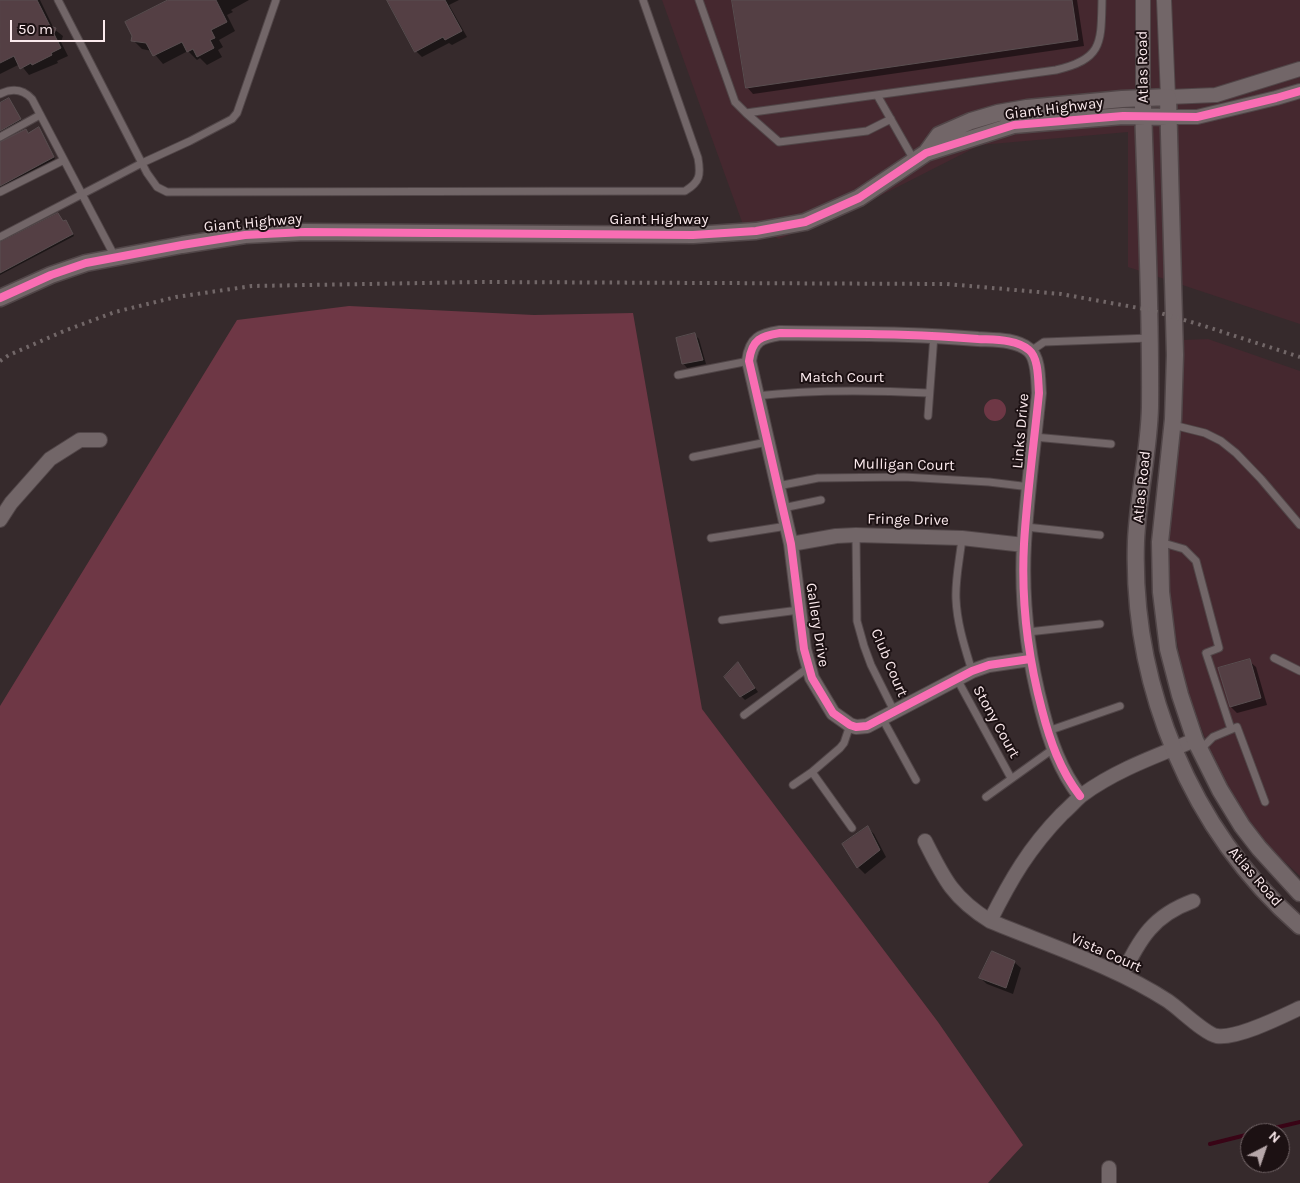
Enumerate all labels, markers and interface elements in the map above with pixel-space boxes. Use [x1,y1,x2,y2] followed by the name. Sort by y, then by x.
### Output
[12,10,108,42] scale bar
[18,20,53,38] text: 50 m
[1133,31,1153,103] street label: Atlas Road
[1004,94,1104,124] street label: Giant Highway
[203,210,303,236] street label: Giant Highway
[610,211,708,229] street label: Giant Highway
[800,369,884,387] street label: Match Court
[1009,393,1033,469] street label: Links Drive
[1129,450,1155,524] street label: Atlas Road
[853,455,955,475] street label: Mulligan Court
[867,510,949,530] street label: Fringe Drive
[801,582,833,668] street label: Gallery Drive
[867,626,911,700] street label: Club Court
[969,683,1023,761] street label: Stony Court
[1224,844,1286,910] street label: Atlas Road
[1068,929,1144,977] street label: Vista Court
[1240,1123,1290,1173] north arrow
[1265,1127,1284,1147] text: N

